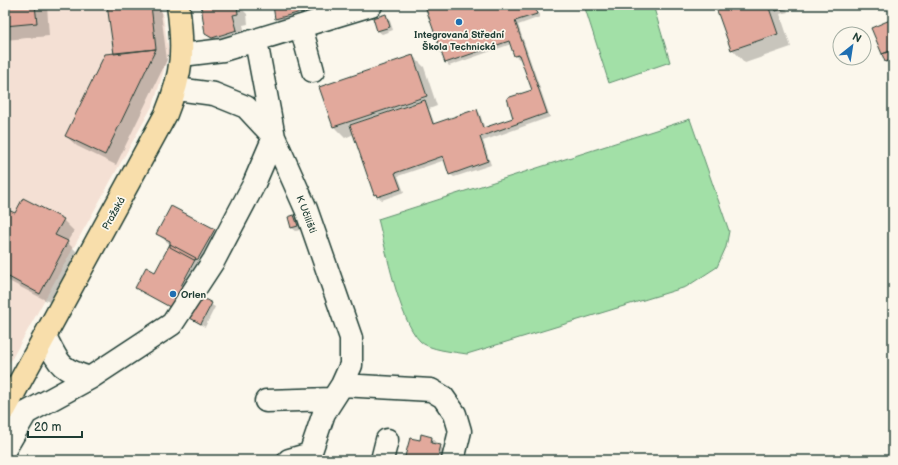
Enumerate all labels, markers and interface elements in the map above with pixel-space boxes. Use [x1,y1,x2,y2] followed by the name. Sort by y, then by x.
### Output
[454,17,464,27] marker: Integrovaná Střední Škola Technická
[832,26,872,66] north arrow
[414,29,505,53] place label: Integrovaná Střední Škola Technická
[850,30,864,45] text: N
[293,194,319,235] street label: K Učilišti
[100,195,128,232] street label: Pražská
[168,289,178,299] marker: Orlen
[181,289,207,301] place label: Orlen
[28,413,82,439] scale bar
[34,420,61,435] text: 20 m

